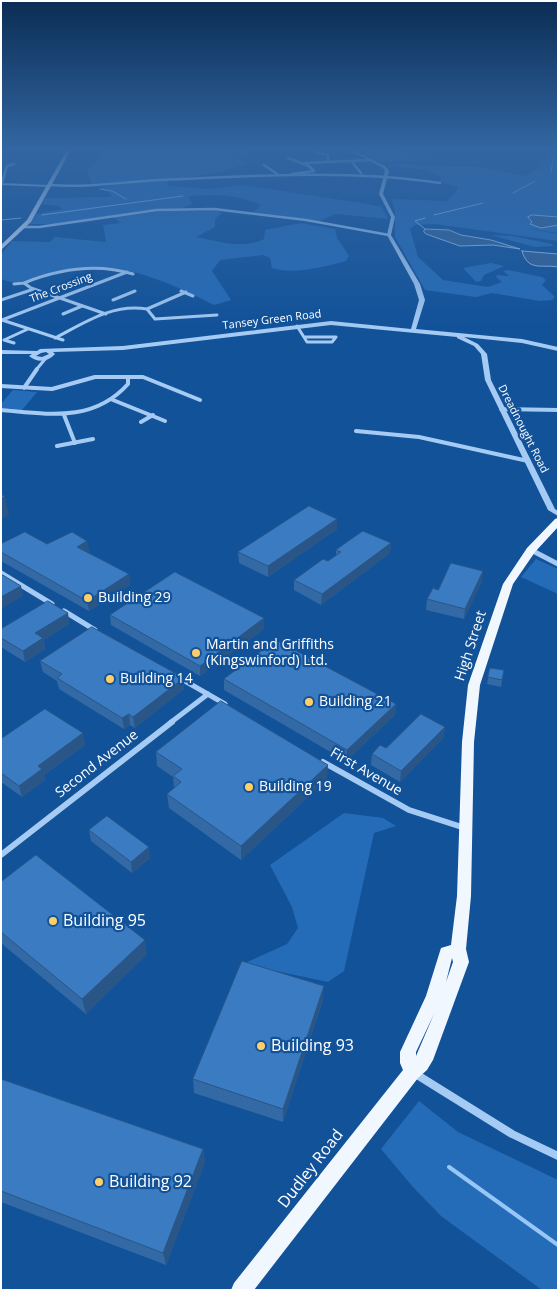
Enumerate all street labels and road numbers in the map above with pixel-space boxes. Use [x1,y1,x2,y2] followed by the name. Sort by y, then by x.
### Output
[28,270,94,306] street label: The Crossing
[222,307,322,333] street label: Tansey Green Road
[495,383,551,475] street label: Dreadnought Road
[452,609,490,683] street label: High Street
[52,727,142,801] street label: Second Avenue
[327,745,405,799] street label: First Avenue
[274,1126,348,1212] street label: Dudley Road

